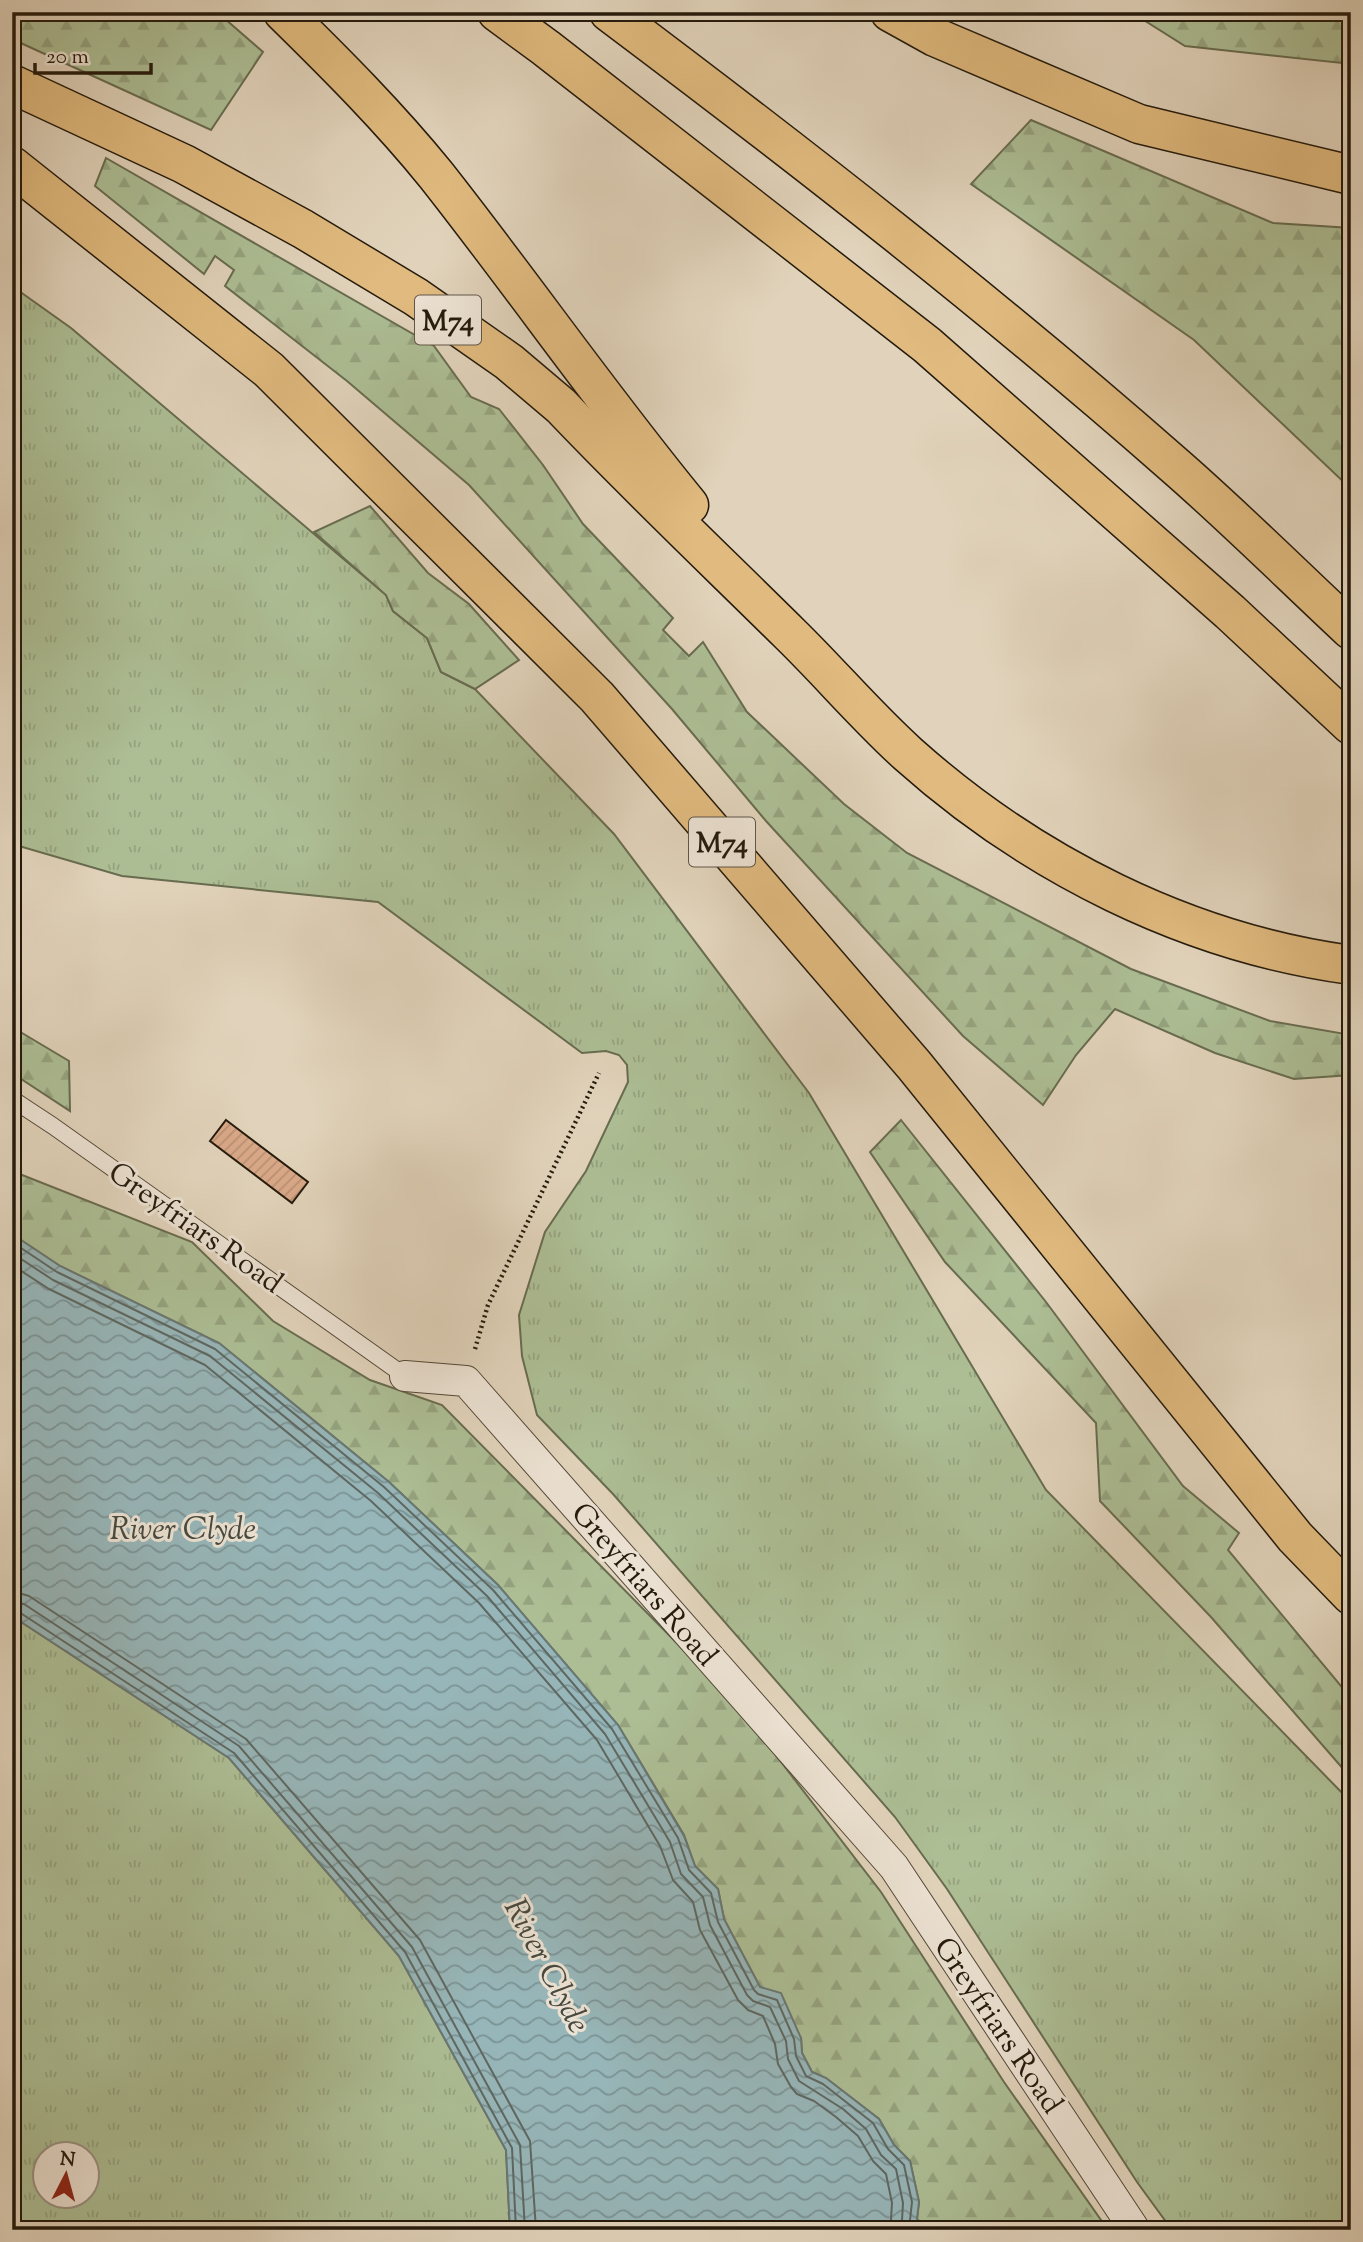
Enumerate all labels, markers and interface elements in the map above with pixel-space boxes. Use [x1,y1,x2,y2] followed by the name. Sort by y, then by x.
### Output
[35,32,150,76] scale bar
[46,43,89,73] text: 20 m
[415,296,481,344] road number: M74
[689,818,755,866] road number: M74
[98,1153,291,1305] street label: Greyfriars Road
[560,1494,727,1677] street label: Greyfriars Road
[110,1508,256,1554] water label: River Clyde
[491,1891,600,2042] water label: River Clyde
[922,1930,1072,2123] street label: Greyfriars Road
[32,2140,102,2210] north arrow
[59,2146,76,2175] text: N

